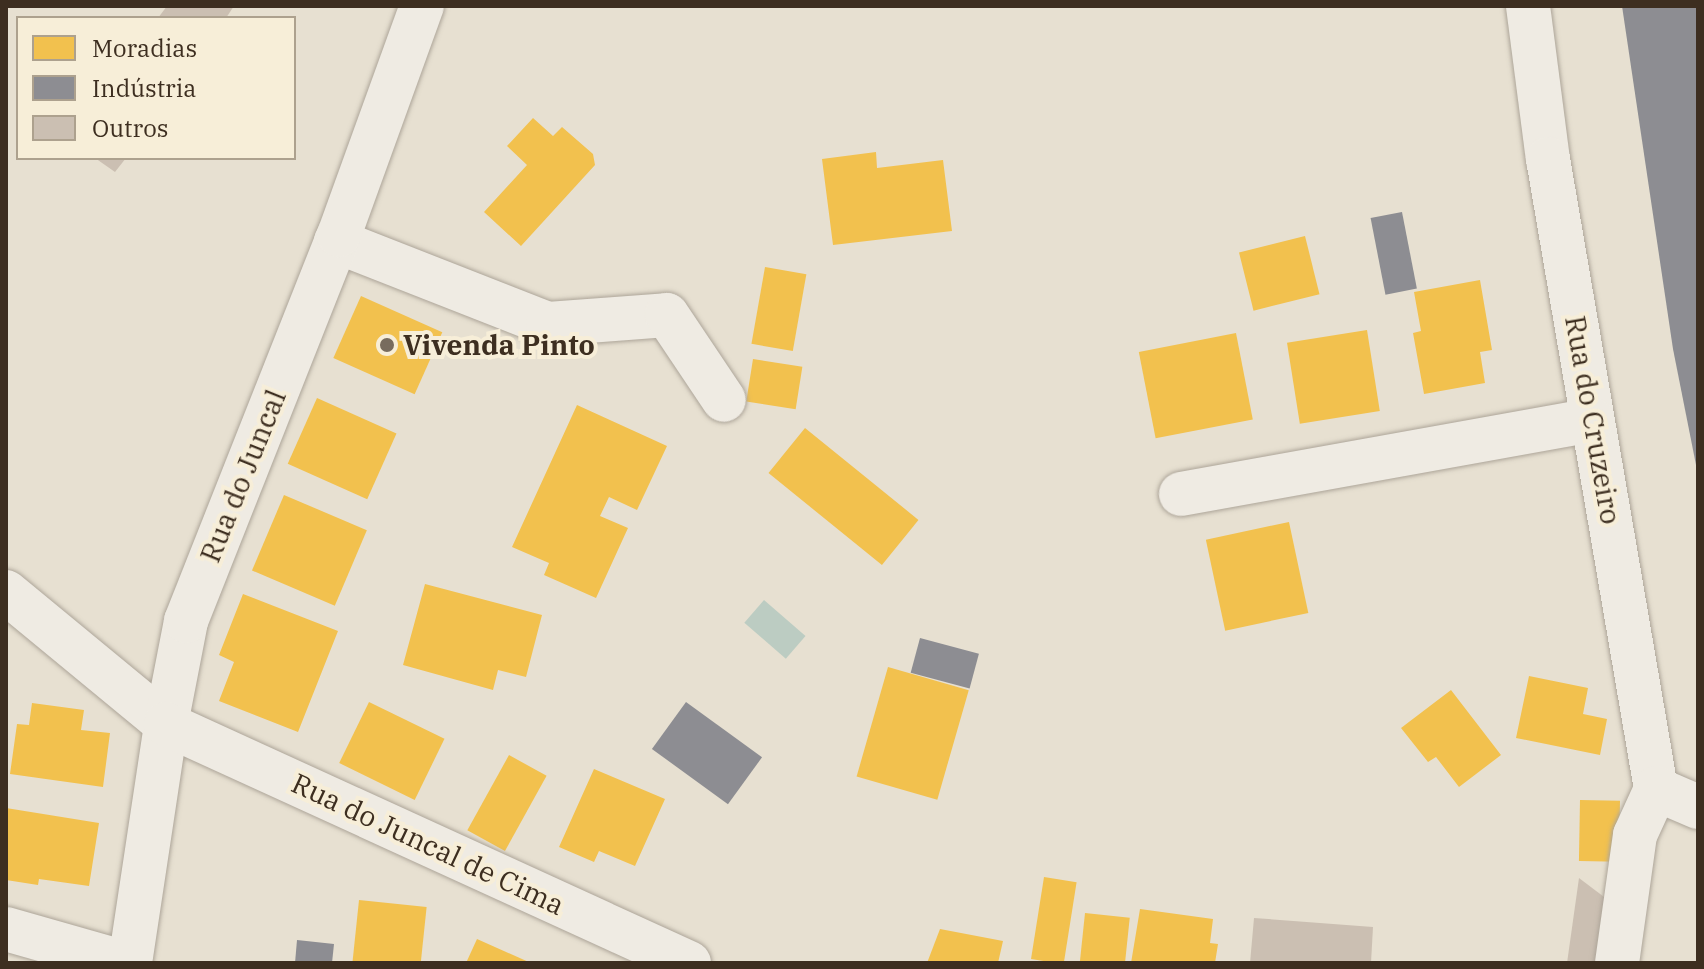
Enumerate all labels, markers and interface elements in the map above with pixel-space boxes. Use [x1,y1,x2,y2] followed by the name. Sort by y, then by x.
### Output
[16,16,296,160] legend
[92,32,197,64] text: Moradias
[92,72,196,104] text: Indústria
[92,112,168,144] text: Outros
[1558,313,1628,527] street label: Rua do Cruzeiro
[403,328,595,362] place label: Vivenda Pinto
[378,336,396,354] marker: Vivenda Pinto
[193,385,293,567] street label: Rua do Juncal
[286,766,570,922] street label: Rua do Juncal de Cima

